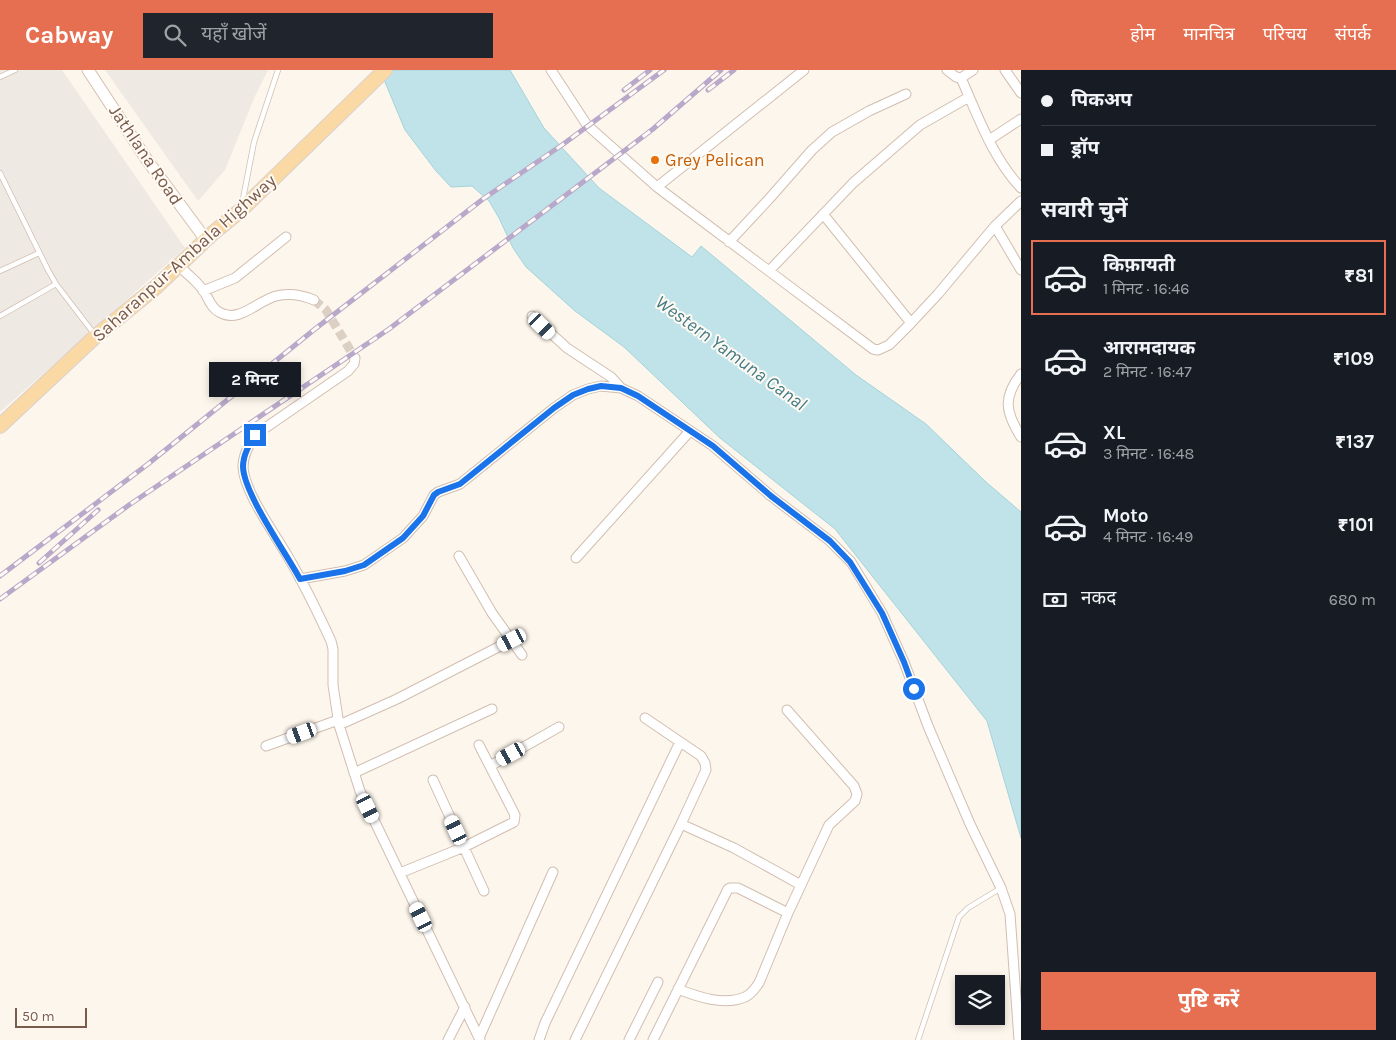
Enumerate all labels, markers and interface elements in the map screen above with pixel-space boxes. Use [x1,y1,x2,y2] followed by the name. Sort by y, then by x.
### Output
[143,13,493,58] search box
[25,21,113,49] text: Cabway
[161,21,189,49] icon: search
[201,23,266,45] text: यहाँ खोजें
[1130,23,1155,45] text: होम
[1183,23,1235,45] text: मानचित्र
[1263,23,1307,45] text: परिचय
[1335,23,1371,45] text: संपर्क
[1071,89,1132,111] text: पिकअप
[104,101,188,209] street label: Jathlana Road
[1071,137,1099,159] text: ड्रॉप
[665,149,765,171] place label: Grey Pelican
[649,154,661,166] marker: Grey Pelican
[88,169,281,346] street label: Saharanpur-Ambala Highway
[1041,197,1128,223] text: सवारी चुनें
[1103,254,1175,276] text: किफ़ायती
[1043,255,1088,300] icon: car
[1344,265,1374,287] text: ₹81
[1103,279,1189,298] text: 1 मिनट · 16:46
[651,291,811,415] water label: Western Yamuna Canal
[526,310,557,342] car
[1103,337,1195,359] text: आरामदायक
[1043,338,1088,383] icon: car
[1333,348,1374,370] text: ₹109
[209,362,301,398] callout: 2 मिनट
[1103,362,1192,381] text: 2 मिनट · 16:47
[231,370,279,389] text: 2 मिनट
[1043,421,1088,466] icon: car
[1103,422,1125,444] text: XL
[244,424,266,446] route end
[1335,431,1374,453] text: ₹137
[1103,444,1194,463] text: 3 मिनट · 16:48
[1043,504,1088,549] icon: car
[1103,505,1149,527] text: Moto
[1338,514,1374,536] text: ₹101
[1103,527,1193,546] text: 4 मिनट · 16:49
[1041,586,1069,614] icon: cash
[1081,587,1116,609] text: नकद
[1329,590,1376,609] text: 680 m
[495,627,528,653] car
[903,678,925,700] route start
[285,721,318,745] car
[494,740,527,768] car
[354,791,381,825] car
[442,813,469,847] car
[407,900,434,934] car
[1041,972,1376,1030] button: पुष्टि करें
[955,975,1005,1025] map controls
[955,975,1005,1025] button: layers
[15,1005,88,1028] scale bar
[22,1008,55,1025] text: 50 m

